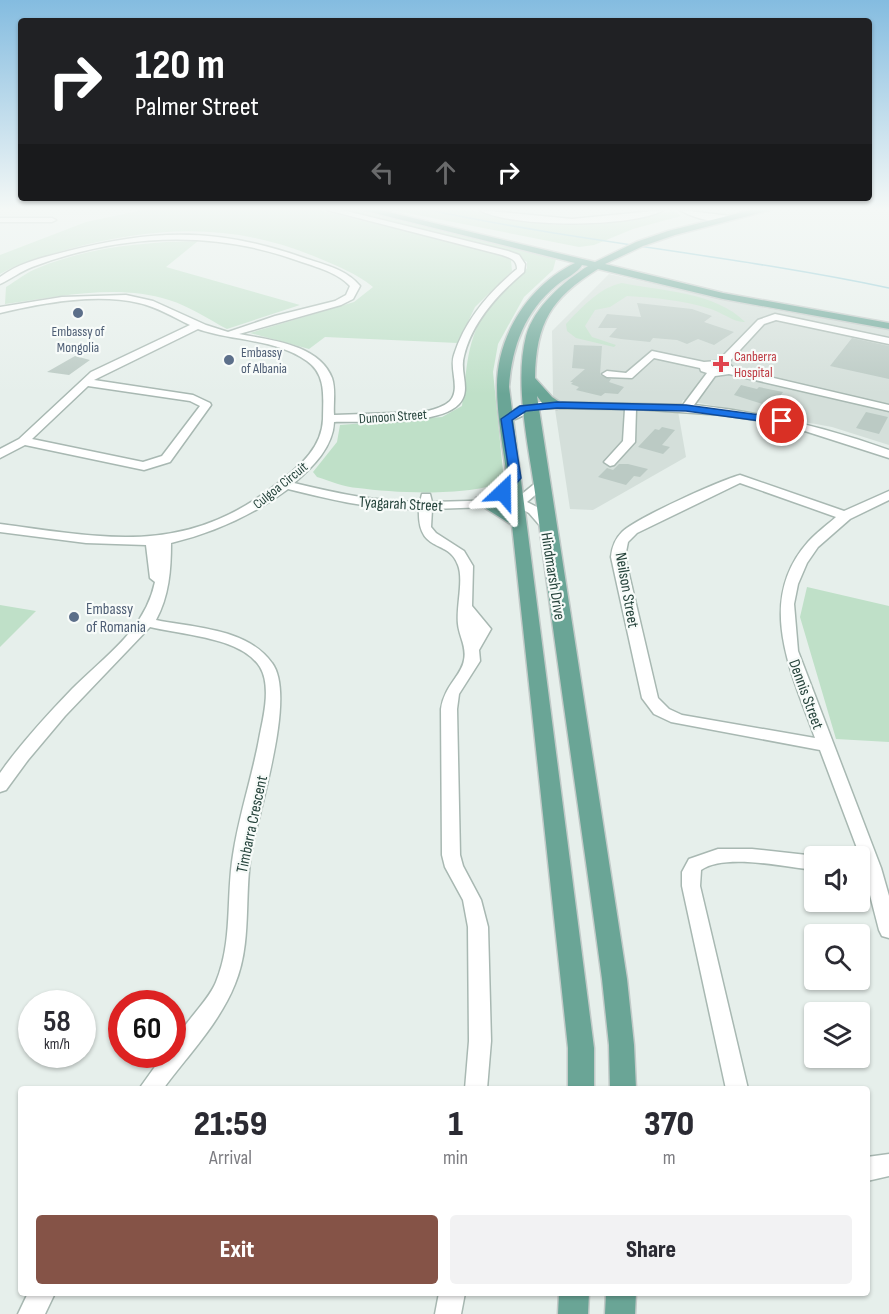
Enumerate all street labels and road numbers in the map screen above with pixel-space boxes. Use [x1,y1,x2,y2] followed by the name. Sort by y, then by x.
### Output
[358,406,428,427] street label: Dunoon Street
[249,458,311,513] street label: Culgoa Circuit
[359,493,443,516] street label: Tyagarah Street
[536,531,569,621] street label: Hindmarsh Drive
[611,551,643,629] street label: Neilson Street
[784,657,827,732] street label: Dennis Street
[233,774,272,875] street label: Timbarra Crescent

